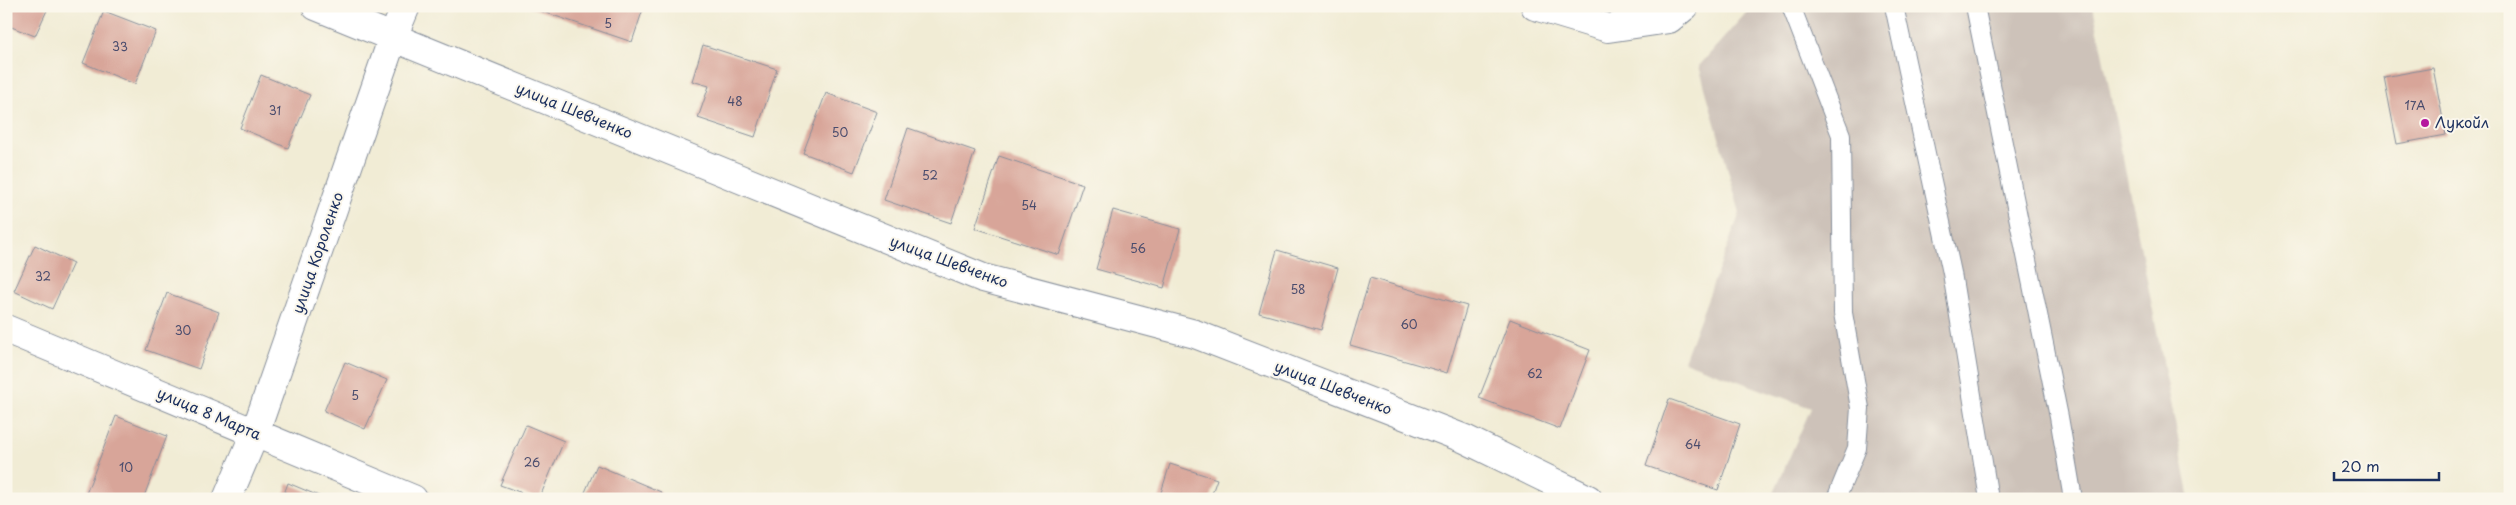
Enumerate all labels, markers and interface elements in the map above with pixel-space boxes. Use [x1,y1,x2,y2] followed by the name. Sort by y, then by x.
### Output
[604,14,612,32] house number: 5
[112,37,128,55] house number: 33
[513,76,637,144] street label: улица Шевченко
[727,92,743,110] house number: 48
[2405,96,2425,114] house number: 17А
[269,101,281,119] house number: 31
[2435,110,2489,133] place label: Лукойл
[2419,117,2431,129] marker: Лукойл
[832,123,848,141] house number: 50
[922,166,938,184] house number: 52
[285,189,348,316] street label: улица Короленко
[1021,196,1037,214] house number: 54
[887,229,1012,293] street label: улица Шевченко
[1130,239,1146,257] house number: 56
[35,267,51,285] house number: 32
[1290,280,1306,298] house number: 58
[1400,315,1418,333] house number: 60
[175,321,192,339] house number: 30
[1271,354,1396,420] street label: улица Шевченко
[1527,364,1543,382] house number: 62
[154,380,266,445] street label: улица 8 Марта
[351,386,359,404] house number: 5
[1685,435,1701,453] house number: 64
[2334,450,2438,482] scale bar
[524,453,540,471] house number: 26
[2341,454,2380,477] text: 20 m
[119,458,133,476] house number: 10

